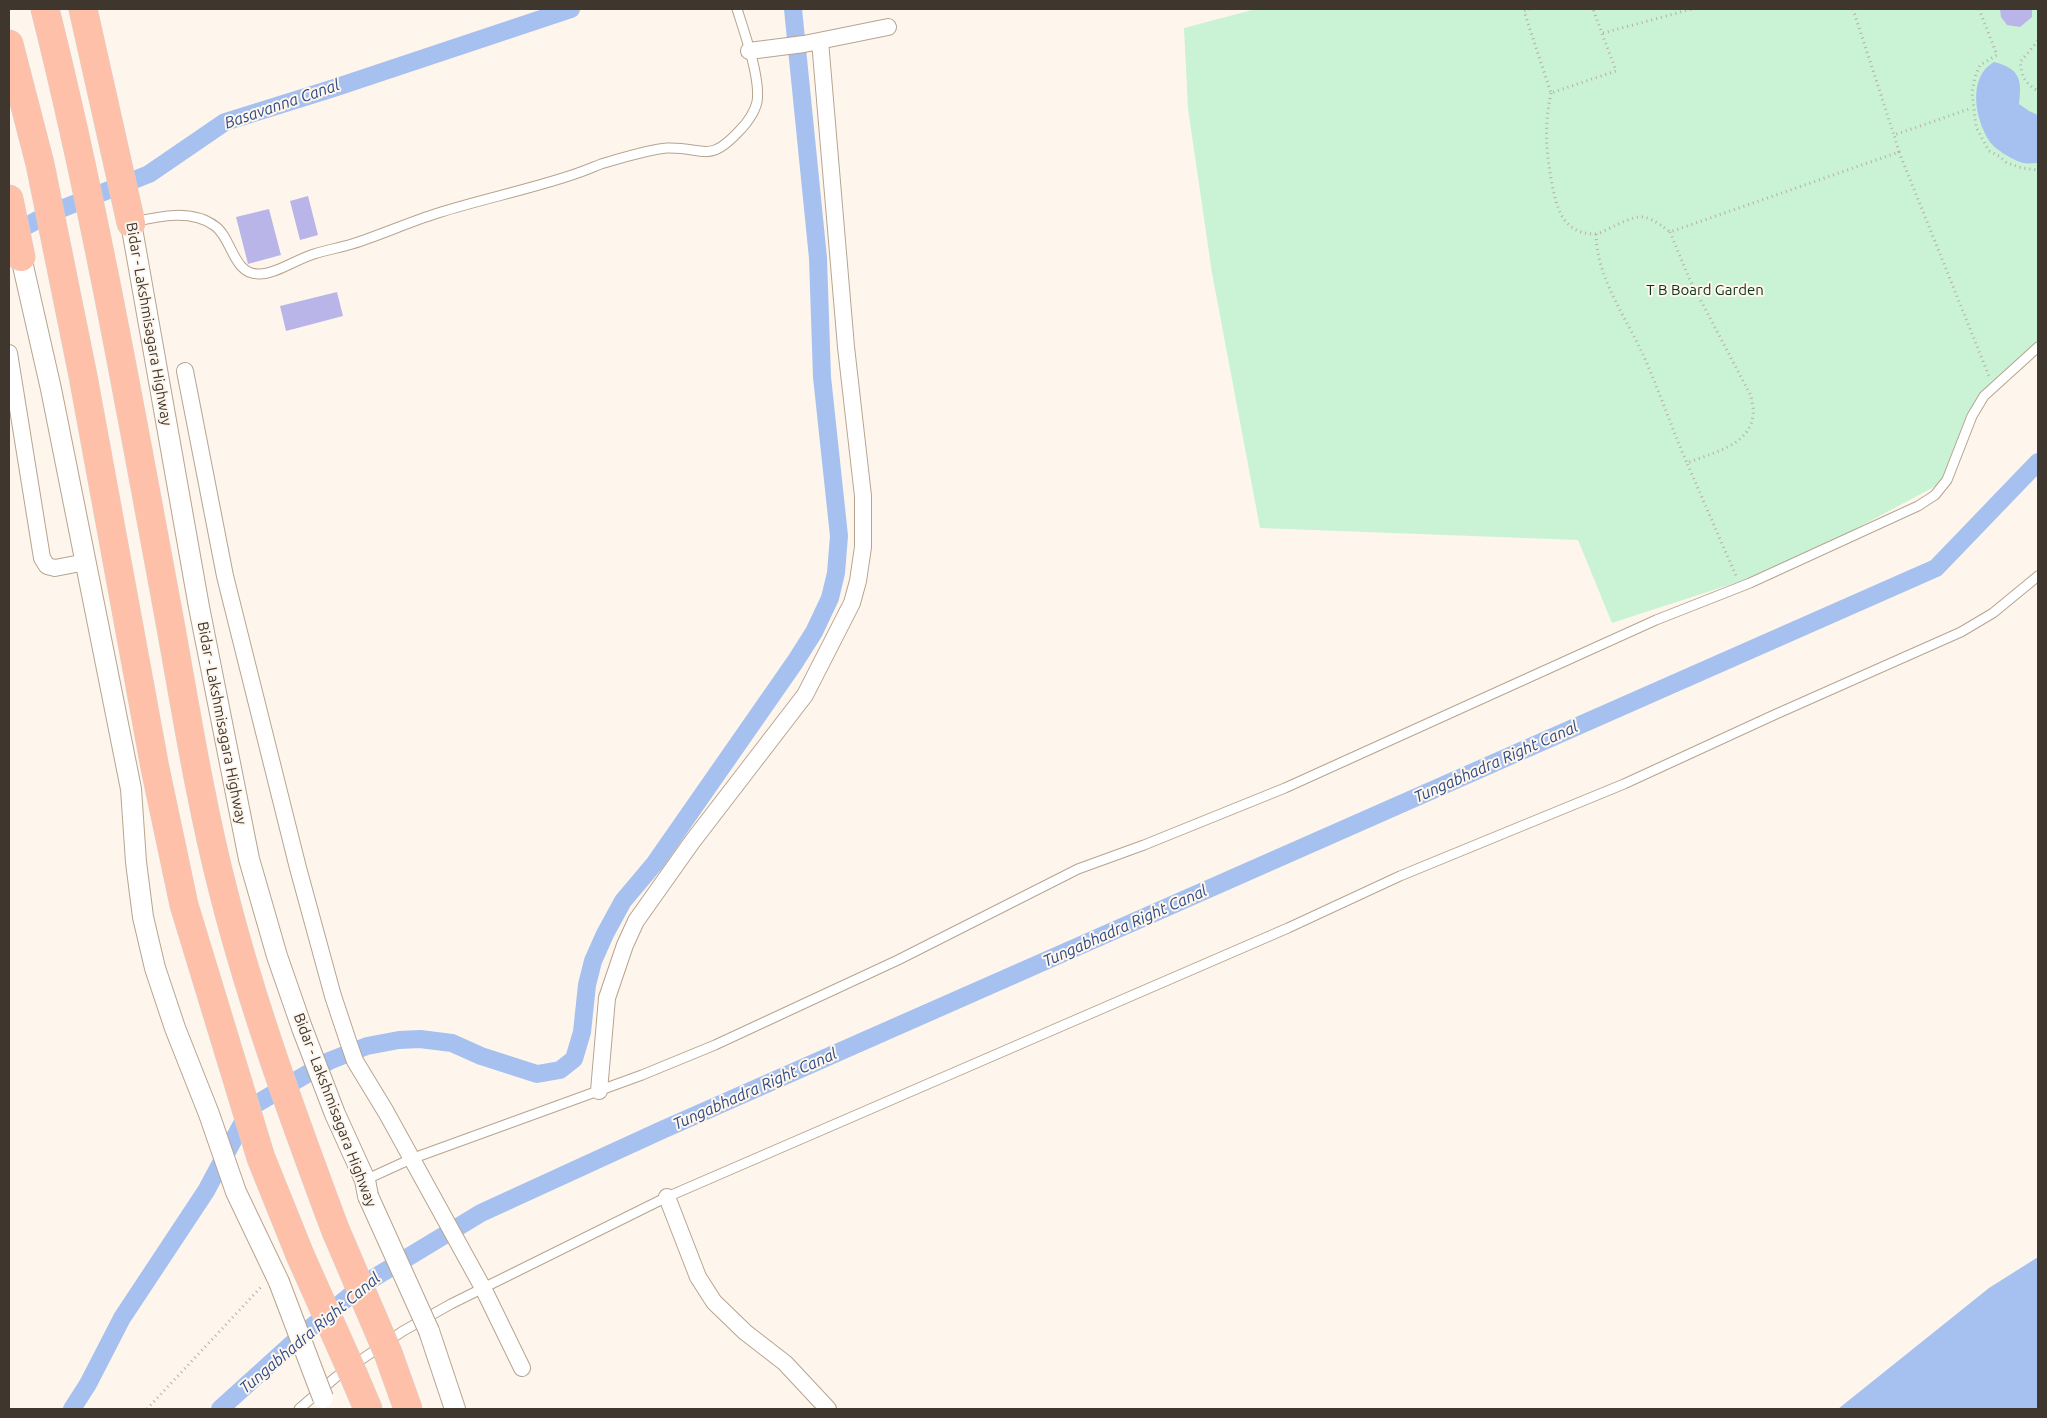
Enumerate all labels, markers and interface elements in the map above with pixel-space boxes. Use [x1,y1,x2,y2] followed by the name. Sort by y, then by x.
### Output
[222,75,342,133] water label: Basavanna Canal
[122,221,176,427] street label: Bidar - Lakshmisagara Highway
[1646,281,1764,299] park label: T B Board Garden
[193,620,251,826] street label: Bidar - Lakshmisagara Highway
[1411,717,1581,807] water label: Tungabhadra Right Canal
[1040,881,1210,971] water label: Tungabhadra Right Canal
[290,1010,380,1210] street label: Bidar - Lakshmisagara Highway
[670,1044,840,1134] water label: Tungabhadra Right Canal
[236,1268,384,1398] water label: Tungabhadra Right Canal

